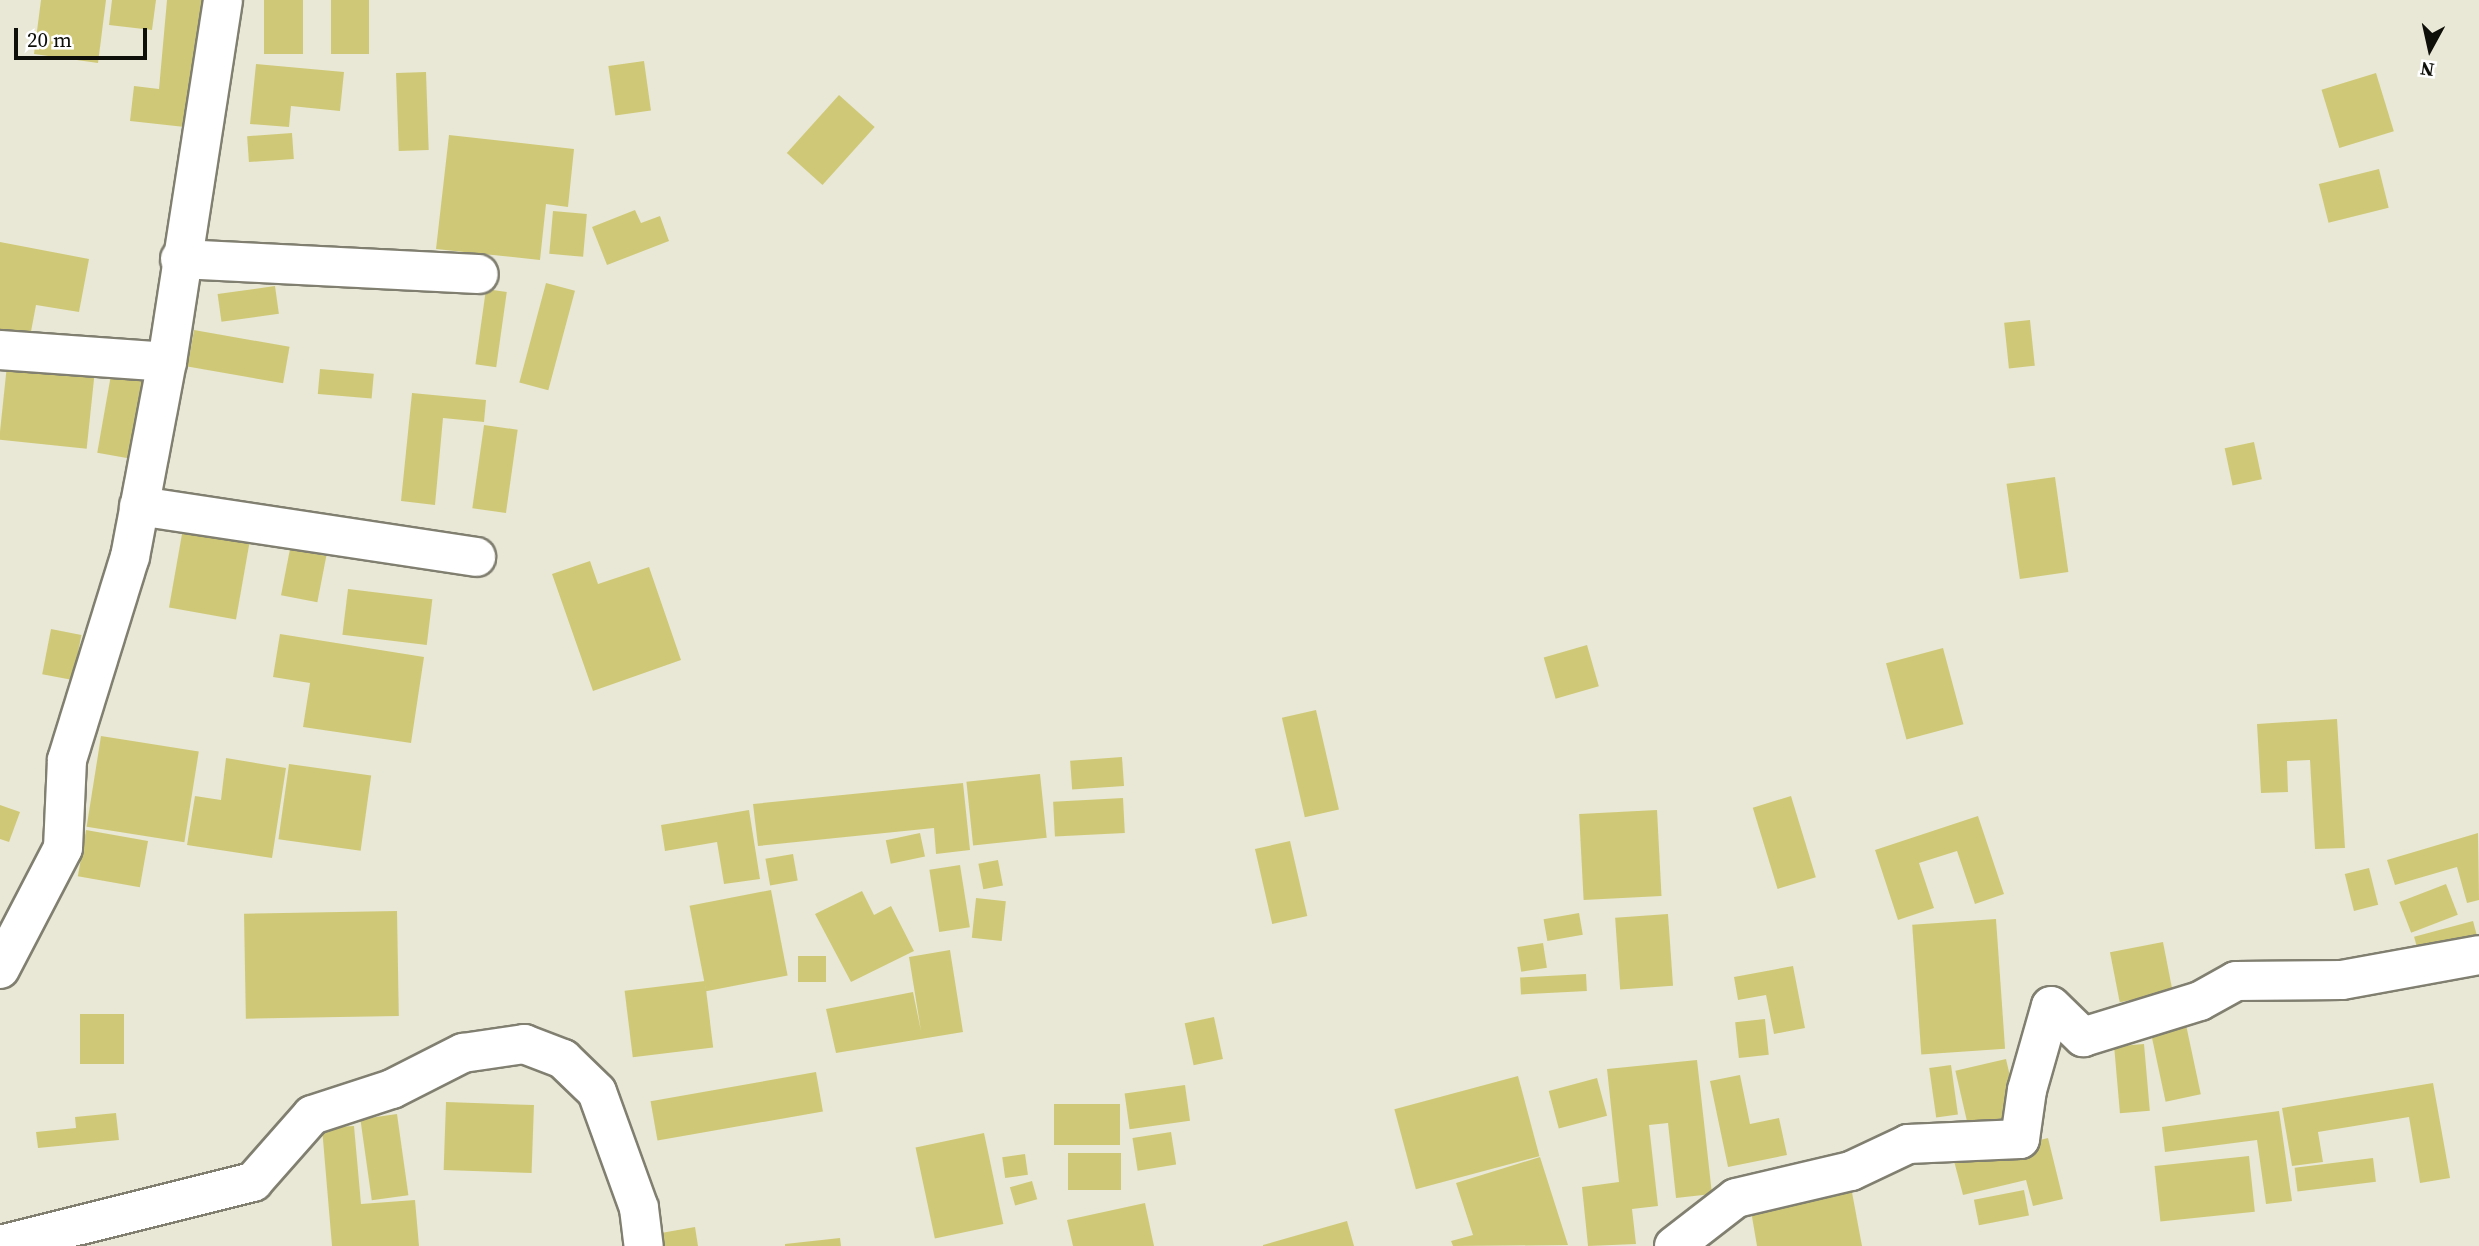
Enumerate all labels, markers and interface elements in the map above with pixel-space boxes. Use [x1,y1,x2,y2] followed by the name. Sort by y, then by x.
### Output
[18,14,150,58] scale bar
[2395,14,2465,84] north arrow
[27,25,72,54] text: 20 m
[2418,56,2436,84] text: N

